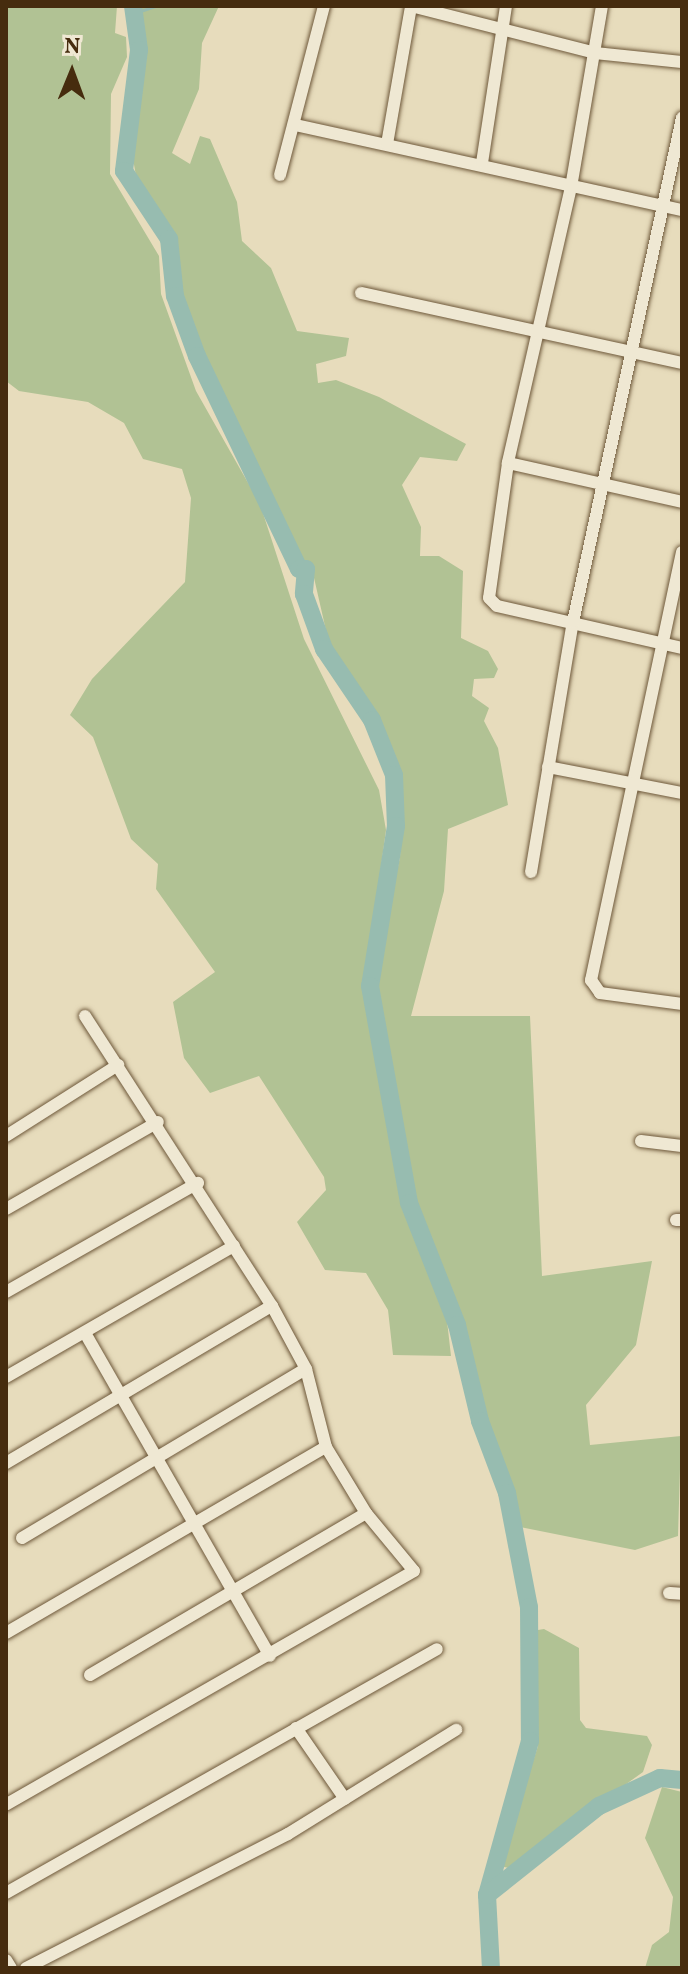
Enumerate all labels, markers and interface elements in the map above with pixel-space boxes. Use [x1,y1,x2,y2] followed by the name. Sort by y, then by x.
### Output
[32,32,112,112] north arrow
[64,32,81,63] text: N

